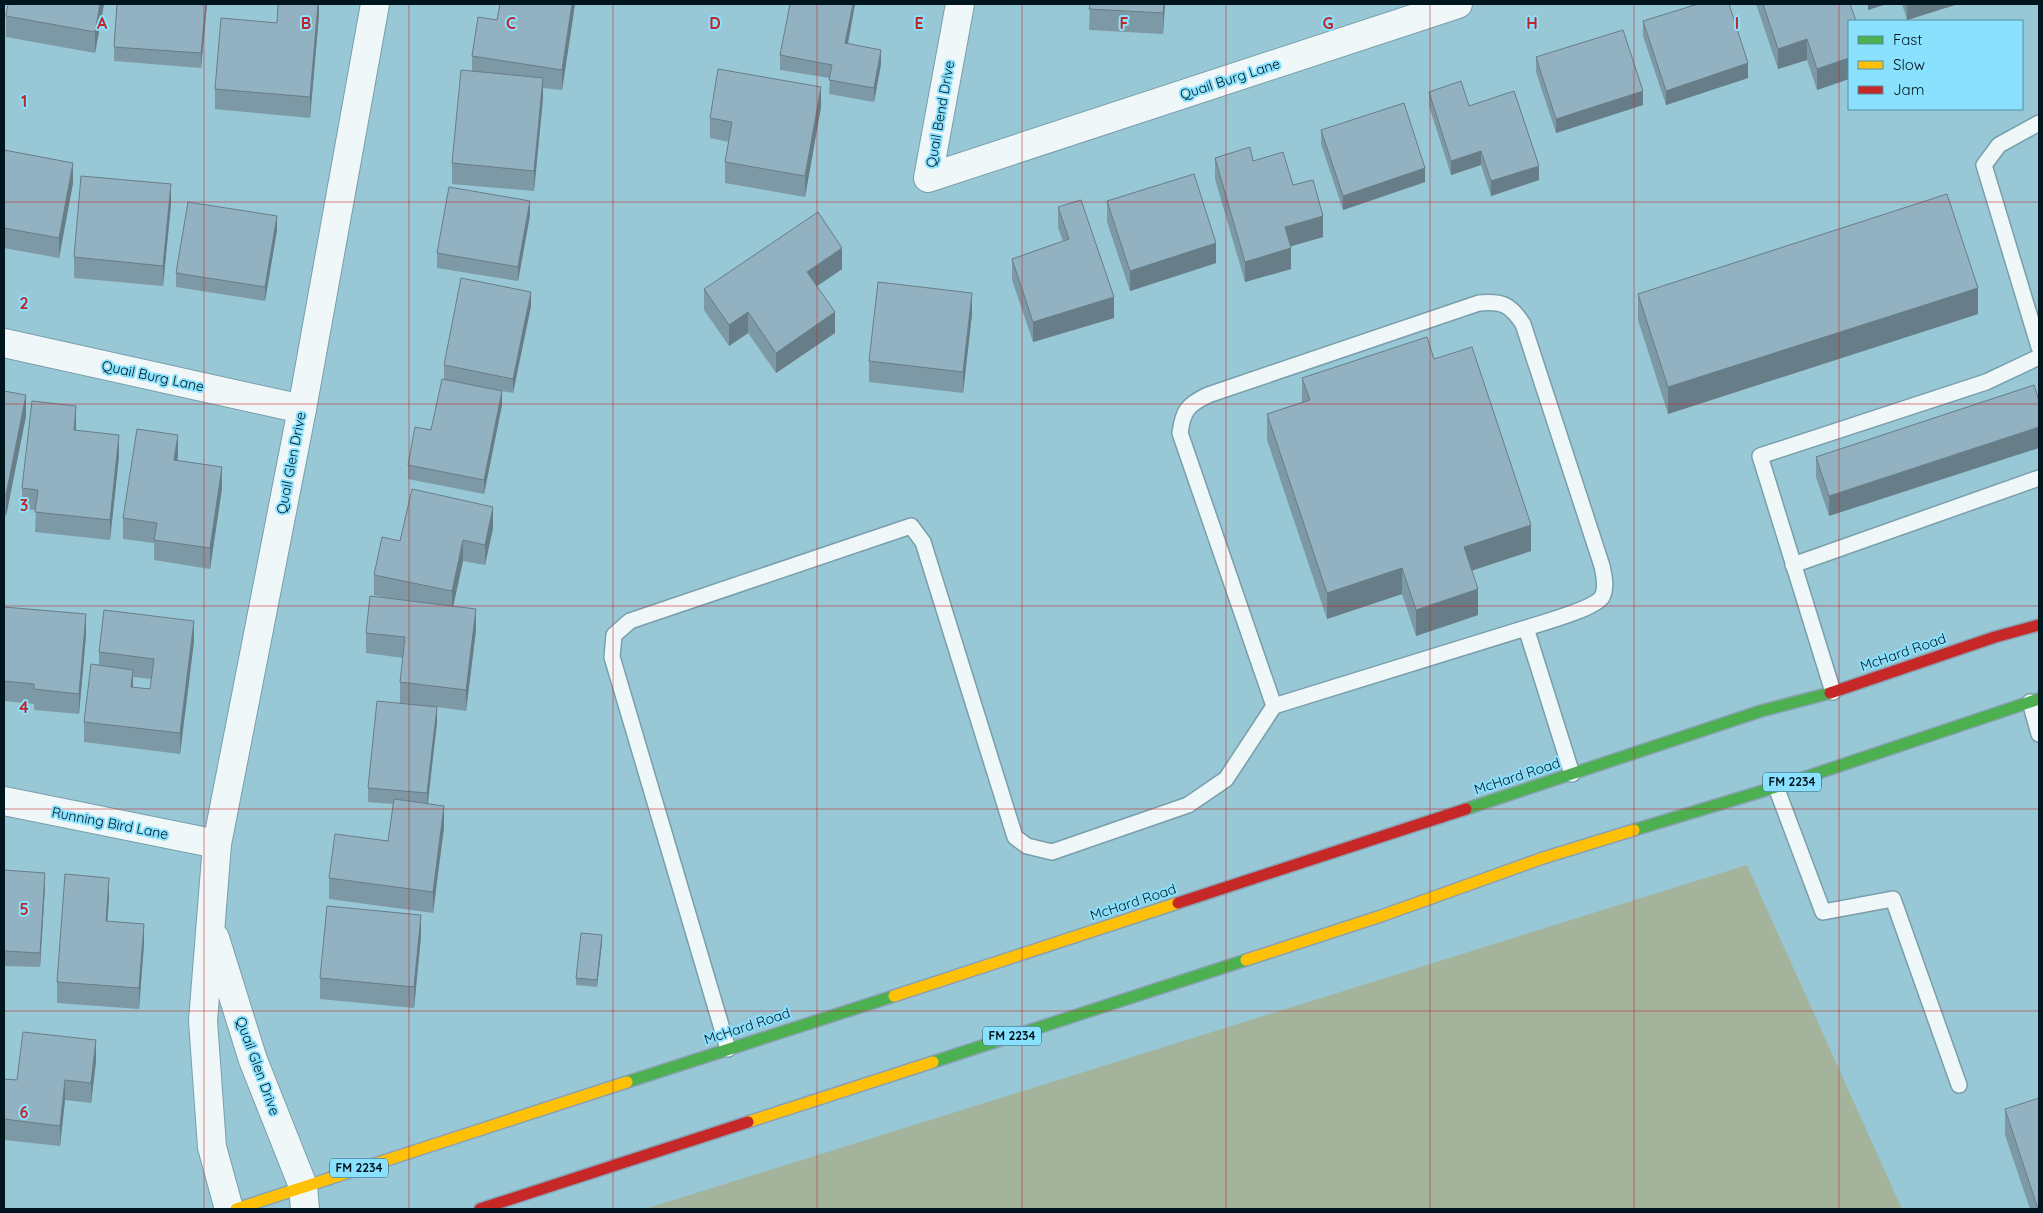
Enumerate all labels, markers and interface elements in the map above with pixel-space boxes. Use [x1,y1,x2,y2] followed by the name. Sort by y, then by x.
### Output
[97,13,108,33] text: A
[301,13,311,33] text: B
[506,13,516,33] text: C
[709,13,721,33] text: D
[914,13,924,33] text: E
[1120,13,1129,33] text: F
[1322,13,1334,33] text: G
[1526,13,1538,33] text: H
[1735,13,1739,33] text: I
[1848,20,2023,110] legend
[1893,30,1922,49] text: Fast
[1178,54,1282,104] street label: Quail Burg Lane
[1893,55,1925,74] text: Slow
[922,59,958,169] street label: Quail Bend Drive
[1893,80,1924,99] text: Jam
[21,91,27,111] text: 1
[19,293,29,313] text: 2
[100,356,206,396] street label: Quail Burg Lane
[272,410,310,516] street label: Quail Glen Drive
[20,495,28,515] text: 3
[1858,629,1948,675] street label: McHard Road
[19,697,29,717] text: 4
[1472,754,1562,798] street label: McHard Road
[1763,772,1821,792] road number: FM 2234
[50,803,170,843] street label: Running Bird Lane
[1088,880,1178,924] street label: McHard Road
[19,899,29,919] text: 5
[702,1004,792,1048] street label: McHard Road
[232,1014,284,1118] street label: Quail Glen Drive
[983,1026,1041,1046] road number: FM 2234
[20,1102,29,1122] text: 6
[330,1158,388,1178] road number: FM 2234

